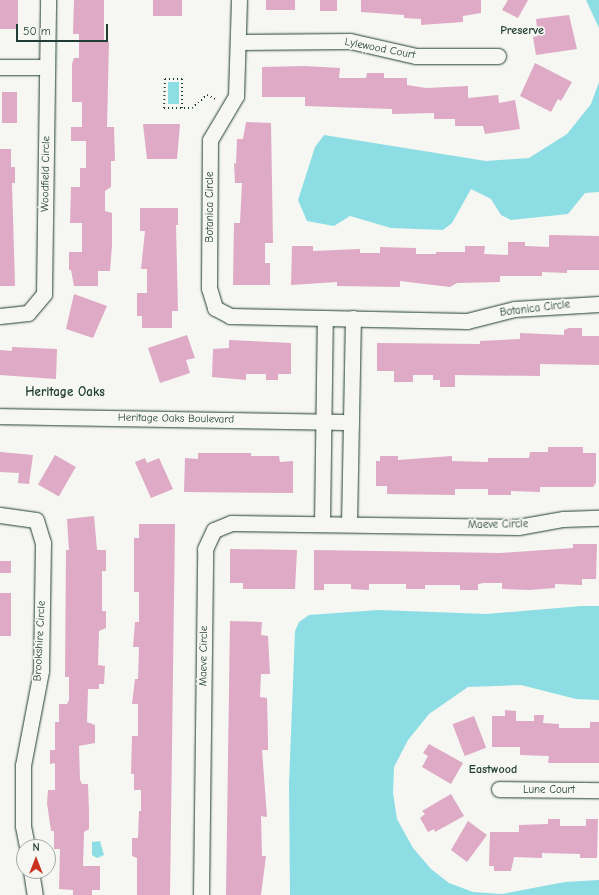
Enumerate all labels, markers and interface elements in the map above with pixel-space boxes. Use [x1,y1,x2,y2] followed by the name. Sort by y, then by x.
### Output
[18,16,110,42] scale bar
[23,24,51,38] text: 50 m
[500,24,544,38] district label: Preserve
[344,36,416,62] street label: Lylewood Court
[39,136,53,212] street label: Woodfield Circle
[203,172,217,242] street label: Botanica Circle
[499,298,571,320] street label: Botanica Circle
[25,384,105,400] district label: Heritage Oaks
[118,411,234,427] street label: Heritage Oaks Boulevard
[468,518,528,532] street label: Maeve Circle
[31,600,49,682] street label: Brookshire Circle
[197,626,211,686] street label: Maeve Circle
[469,763,517,777] district label: Eastwood
[523,783,575,797] street label: Lune Court
[16,839,56,879] north arrow
[32,841,40,854] text: N

